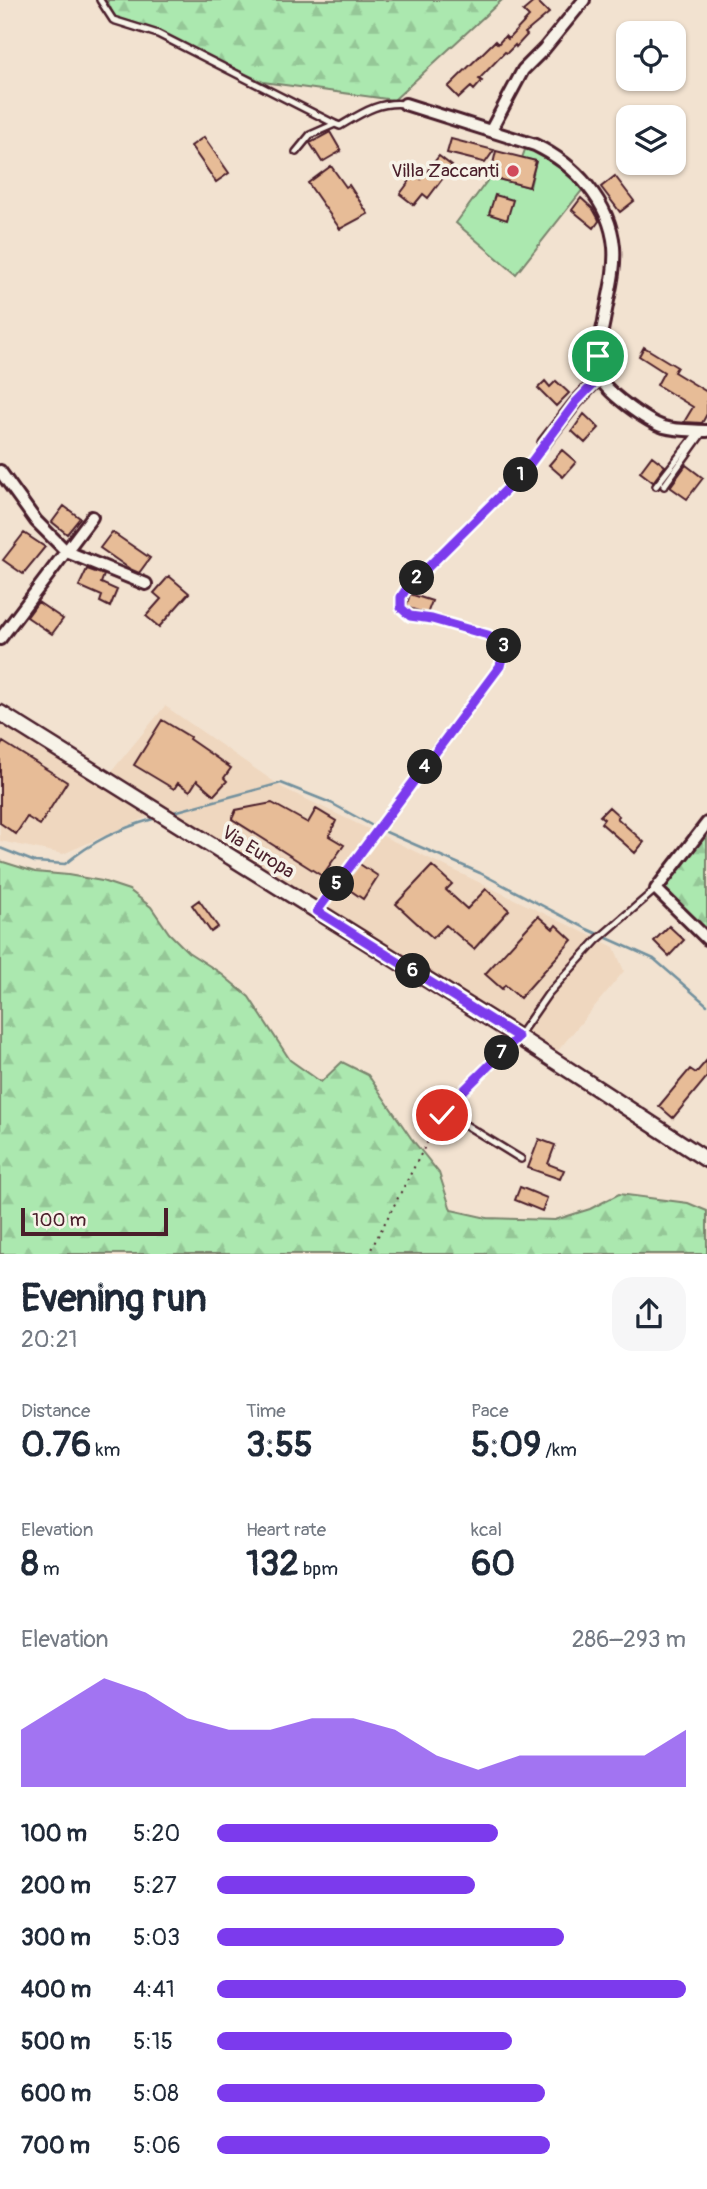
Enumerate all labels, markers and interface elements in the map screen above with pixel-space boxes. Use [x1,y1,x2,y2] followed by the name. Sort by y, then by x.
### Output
[616,21,686,175] map controls
[616,21,686,91] button: locate
[616,105,686,175] button: layers
[391,159,499,183] place label: Villa Zaccanti
[505,163,521,179] marker: Villa Zaccanti
[568,326,628,386] pin
[579,337,617,375] icon: arrive
[504,458,538,492] pin: 1
[517,462,524,486] text: 1
[400,560,434,596] pin: 2
[411,565,422,589] text: 2
[486,628,522,664] pin: 3
[498,633,509,657] text: 3
[408,750,442,784] pin: 4
[419,754,430,778] text: 4
[217,820,299,884] street label: Via Europa
[320,866,354,902] pin: 5
[331,871,342,895] text: 5
[396,954,430,988] pin: 6
[407,958,418,982] text: 6
[484,1036,520,1070] pin: 7
[496,1040,507,1064] text: 7
[412,1085,472,1145] pin
[423,1096,461,1134] icon: check
[21,1206,168,1237] scale bar
[32,1208,86,1232] text: 100 m
[21,1275,207,1323] text: Evening run
[612,1277,686,1351] button: share
[21,1325,78,1354] text: 20:21
[21,1399,90,1423] text: Distance
[246,1399,286,1423] text: Time
[471,1399,509,1423] text: Pace
[21,1423,91,1467] text: 0.76
[246,1423,313,1467] text: 3:55
[471,1423,541,1467] text: 5:09
[91,1438,120,1462] text: km
[541,1438,577,1462] text: /km
[21,1518,93,1542] text: Elevation
[246,1518,326,1542] text: Heart rate
[471,1518,502,1542] text: kcal
[21,1542,39,1586] text: 8
[246,1542,299,1586] text: 132
[471,1542,515,1586] text: 60
[39,1557,60,1581] text: m
[299,1557,338,1581] text: bpm
[21,1625,109,1654] text: Elevation
[572,1625,686,1654] text: 286–293 m
[21,1819,87,1848] text: 100 m
[133,1819,180,1848] text: 5:20
[21,1871,91,1900] text: 200 m
[133,1871,177,1900] text: 5:27
[21,1923,91,1952] text: 300 m
[133,1923,180,1952] text: 5:03
[21,1975,91,2004] text: 400 m
[133,1975,175,2004] text: 4:41
[21,2027,90,2056] text: 500 m
[133,2027,173,2056] text: 5:15
[21,2079,91,2108] text: 600 m
[133,2079,179,2108] text: 5:08
[21,2131,90,2160] text: 700 m
[133,2131,181,2160] text: 5:06

